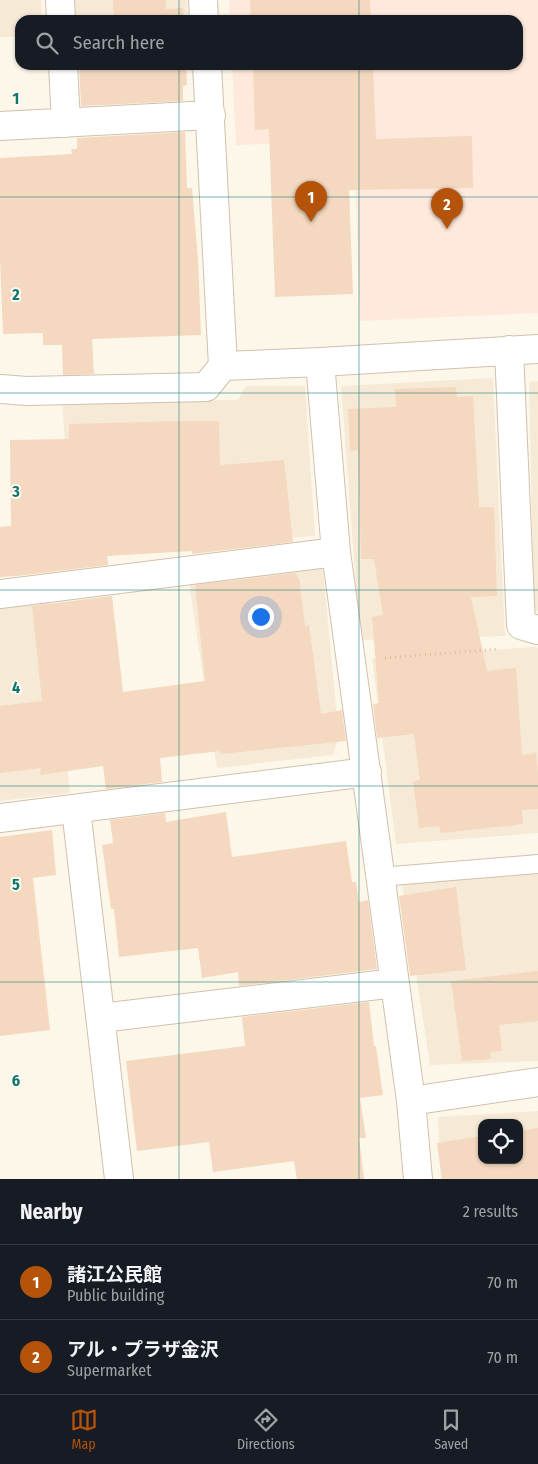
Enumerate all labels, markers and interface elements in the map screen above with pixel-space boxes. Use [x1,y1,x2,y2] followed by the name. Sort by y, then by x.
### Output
[15,15,523,70] search box
[33,29,61,57] icon: search
[73,31,165,54] text: Search here
[13,89,19,108] text: 1
[295,181,327,222] pin: 1
[431,188,463,229] pin: 2
[11,285,20,304] text: 2
[11,482,20,501] text: 3
[248,604,274,630] your location
[12,678,20,697] text: 4
[12,875,20,894] text: 5
[12,1071,20,1090] text: 6
[478,1119,523,1164] map controls
[478,1119,523,1164] button: locate
[20,1199,82,1225] text: Nearby
[463,1202,518,1221] text: 2 results
[67,1263,162,1286] text: 諸江公民館
[33,1273,39,1292] text: 1
[487,1273,518,1292] text: 70 m
[67,1286,164,1305] text: Public building
[67,1338,219,1361] text: アル・プラザ金沢
[32,1348,40,1367] text: 2
[487,1348,518,1367] text: 70 m
[67,1361,151,1380] text: Supermarket
[70,1406,98,1453] tab: Map
[237,1406,295,1453] tab: Directions
[434,1406,468,1453] tab: Saved

